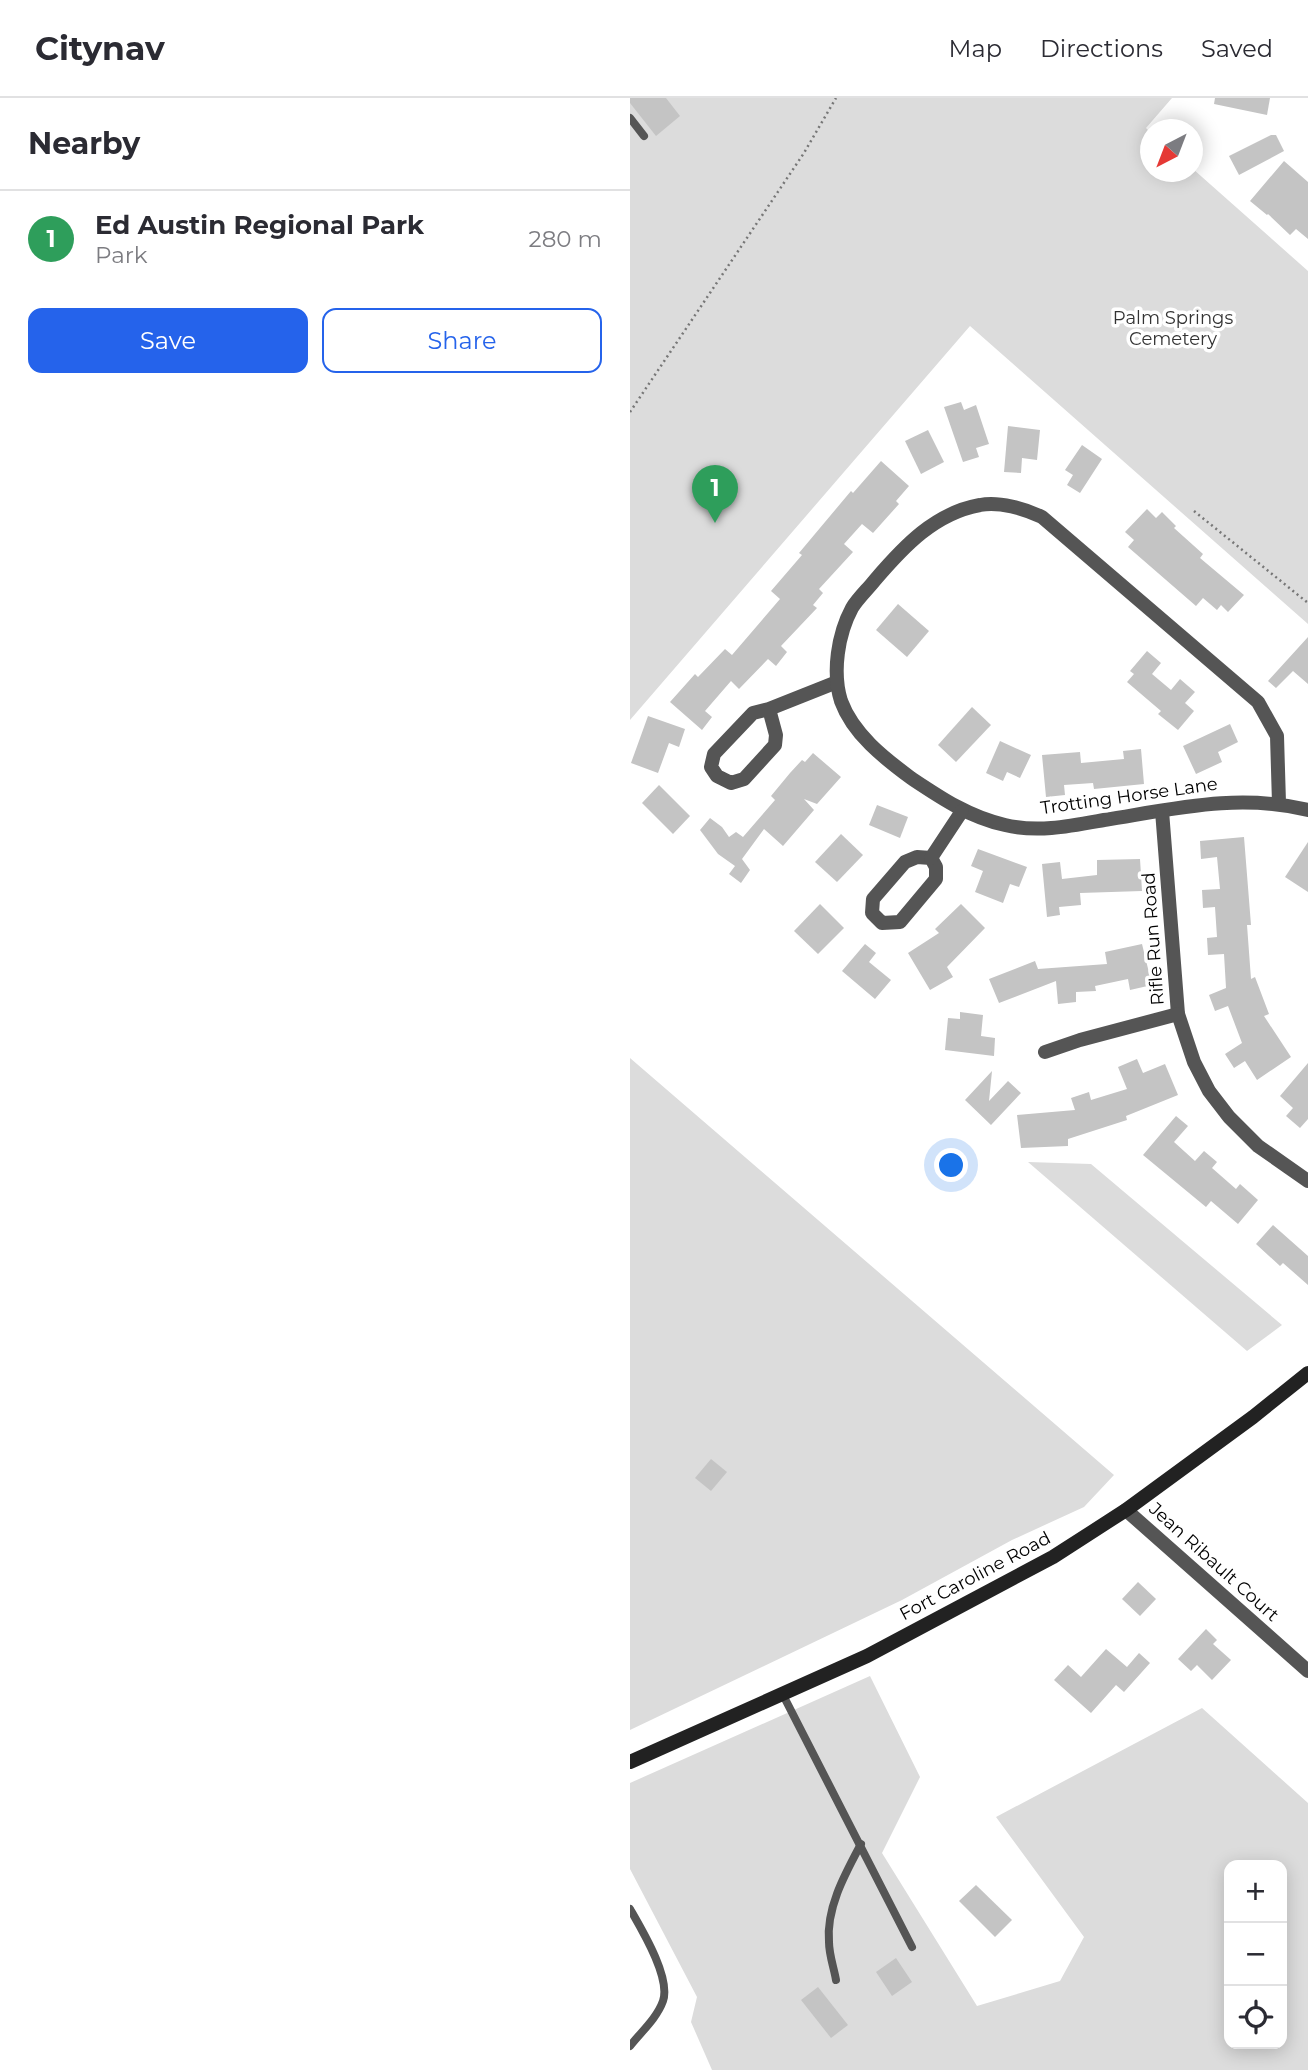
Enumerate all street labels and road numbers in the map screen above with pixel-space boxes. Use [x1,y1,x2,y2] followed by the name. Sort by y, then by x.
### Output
[1039,773,1219,819] street label: Trotting Horse Lane
[1137,872,1169,1006] street label: Rifle Run Road
[1144,1497,1283,1626] street label: Jean Ribault Court
[896,1527,1054,1625] street label: Fort Caroline Road

